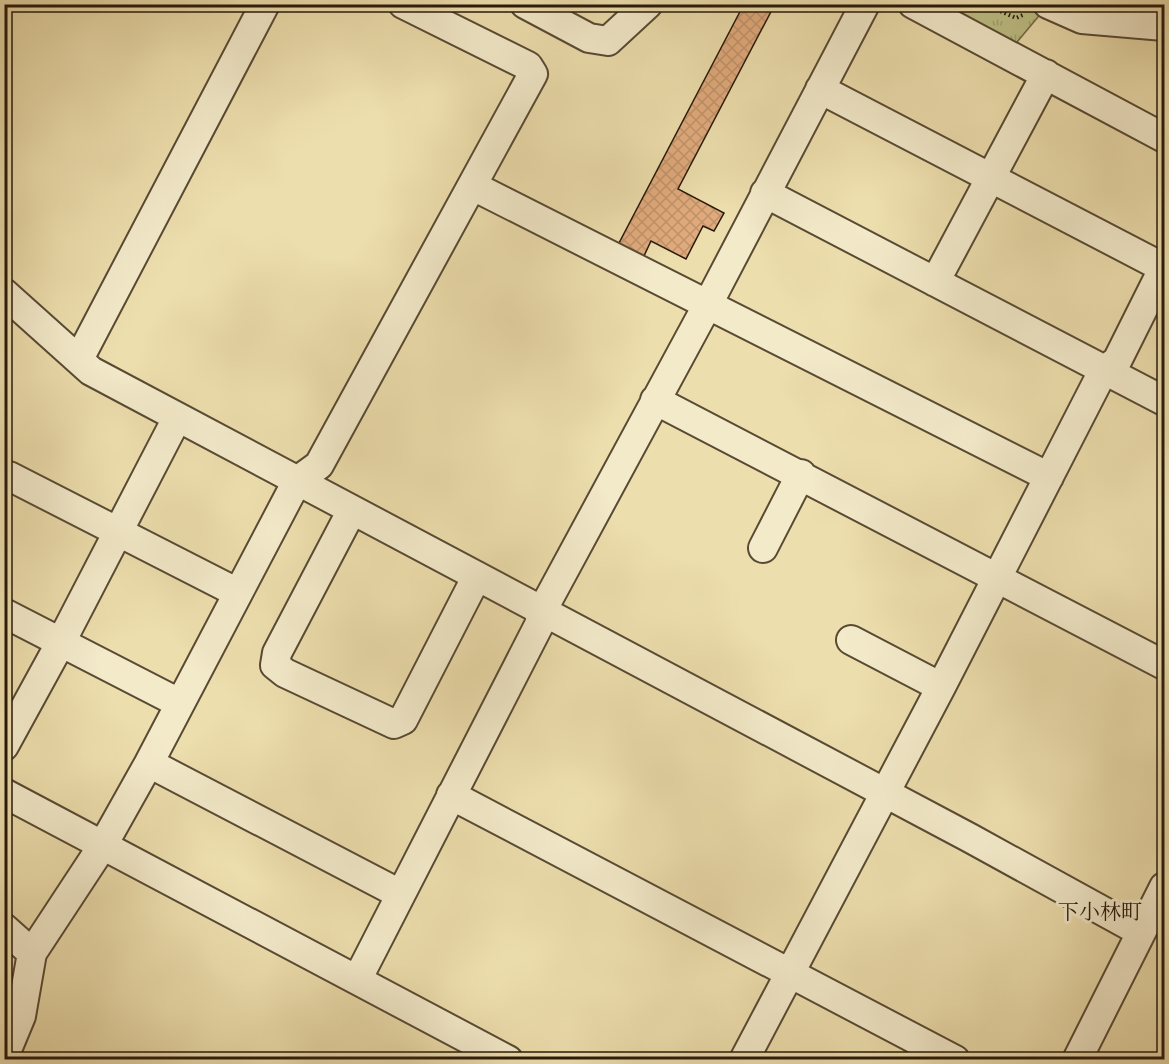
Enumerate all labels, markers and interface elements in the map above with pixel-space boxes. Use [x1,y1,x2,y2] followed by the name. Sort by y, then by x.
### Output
[1058,900,1142,924] district label: 下小林町

